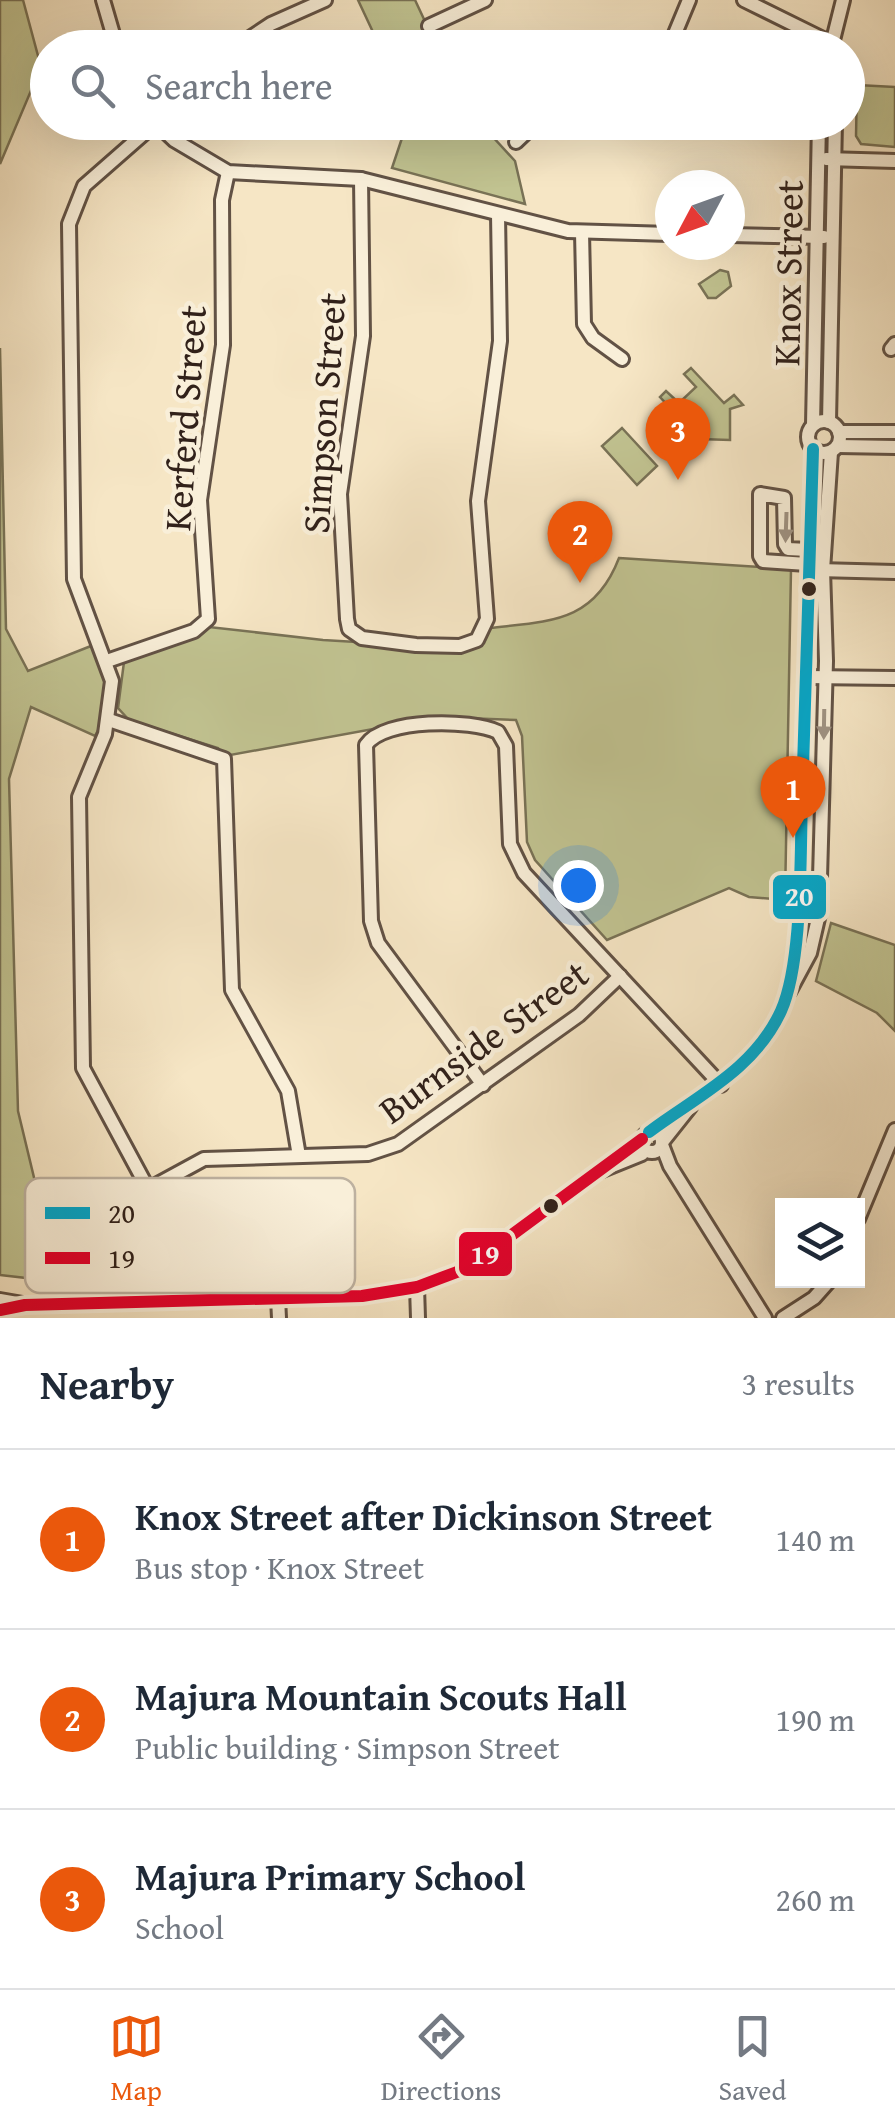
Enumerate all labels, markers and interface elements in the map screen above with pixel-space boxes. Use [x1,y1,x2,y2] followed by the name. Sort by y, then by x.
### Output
[30,30,865,140] search box
[145,57,333,113] text: Search here
[65,58,120,113] icon: search
[655,170,745,260] north arrow
[757,179,817,367] street label: Knox Street
[287,291,359,535] street label: Simpson Street
[148,303,220,533] street label: Kerferd Street
[646,398,710,480] pin: 3
[548,500,612,583] pin: 2
[777,511,793,543] one-way arrow
[799,579,819,599] unlabelled marker
[816,708,832,740] one-way arrow
[760,756,826,838] pin: 1
[553,860,604,911] your location
[771,873,828,921] line badge: 20
[784,875,814,916] text: 20
[366,946,600,1136] street label: Burnside Street
[25,1178,355,1293] legend
[108,1192,135,1233] text: 20
[541,1196,561,1216] unlabelled marker
[775,1198,865,1288] map controls
[775,1198,865,1288] button: layers
[457,1230,514,1278] line badge: 19
[470,1233,500,1274] text: 19
[108,1237,135,1278] text: 19
[40,1353,174,1414] text: Nearby
[742,1360,855,1407] text: 3 results
[135,1488,712,1544] text: Knox Street after Dickinson Street
[64,1516,81,1563] text: 1
[776,1516,855,1563] text: 140 m
[135,1544,424,1591] text: Bus stop · Knox Street
[135,1668,627,1724] text: Majura Mountain Scouts Hall
[64,1696,81,1743] text: 2
[776,1696,855,1743] text: 190 m
[135,1724,560,1771] text: Public building · Simpson Street
[135,1848,526,1904] text: Majura Primary School
[64,1876,81,1923] text: 3
[776,1876,855,1923] text: 260 m
[135,1904,224,1951] text: School
[109,2009,164,2110] tab: Map
[381,2009,501,2110] tab: Directions
[719,2009,786,2110] tab: Saved

